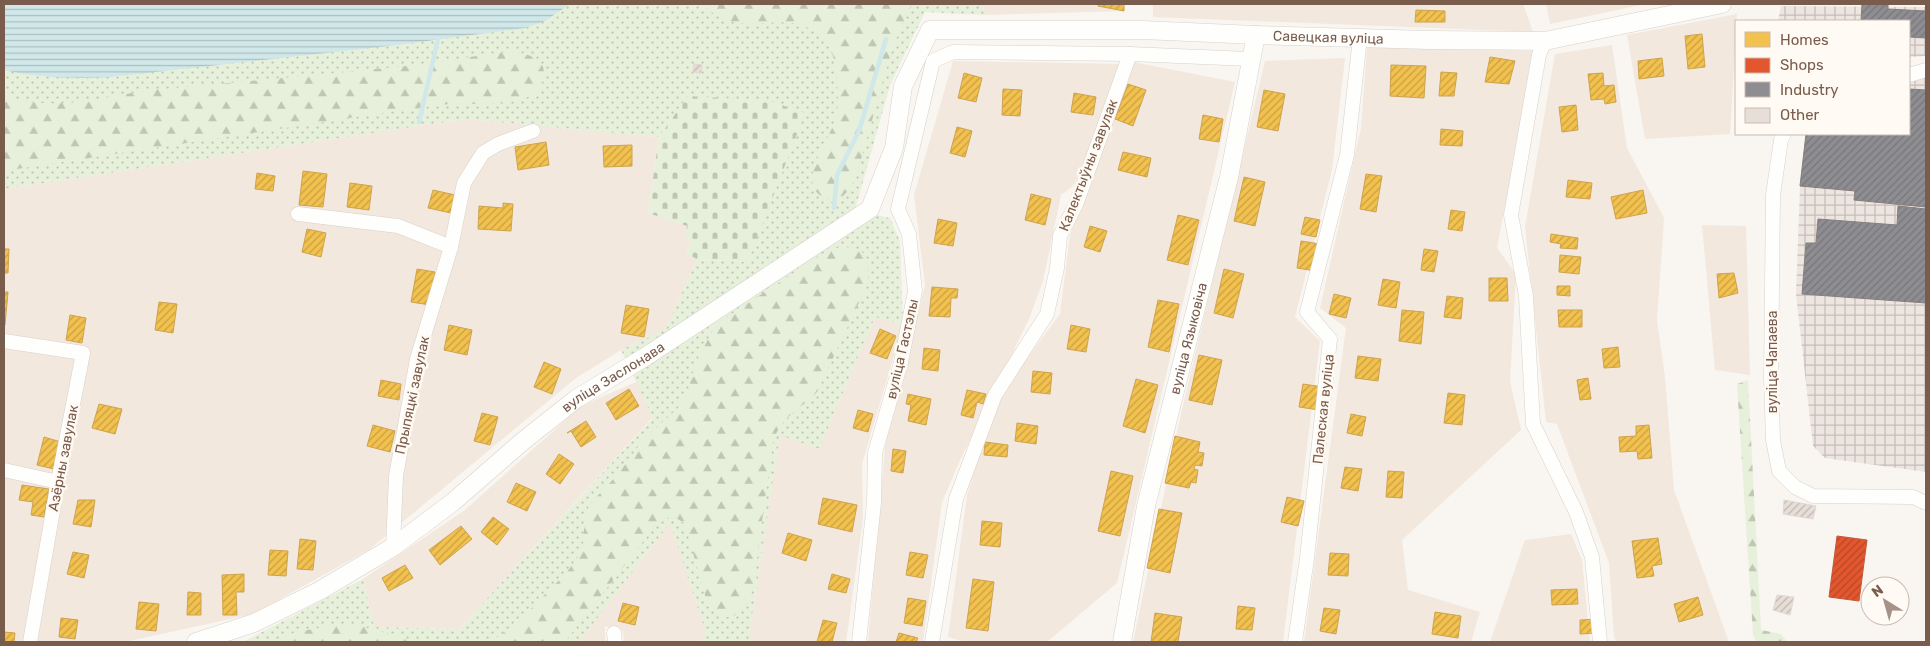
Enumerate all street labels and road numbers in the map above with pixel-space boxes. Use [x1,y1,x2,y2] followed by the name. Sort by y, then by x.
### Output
[1273,27,1384,48] street label: Савецкая вуліца
[1055,96,1122,234] street label: Калектыўны завулак
[1167,281,1211,396] street label: вуліца Языковіча
[883,297,922,401] street label: вуліца Гастэлы
[1764,311,1781,413] street label: вуліца Чапаева
[392,334,433,456] street label: Прыпяцкі завулак
[558,339,668,416] street label: вуліца Заслонава
[1309,353,1338,465] street label: Палеская вуліца
[45,403,82,513] street label: Азёрны завулак

